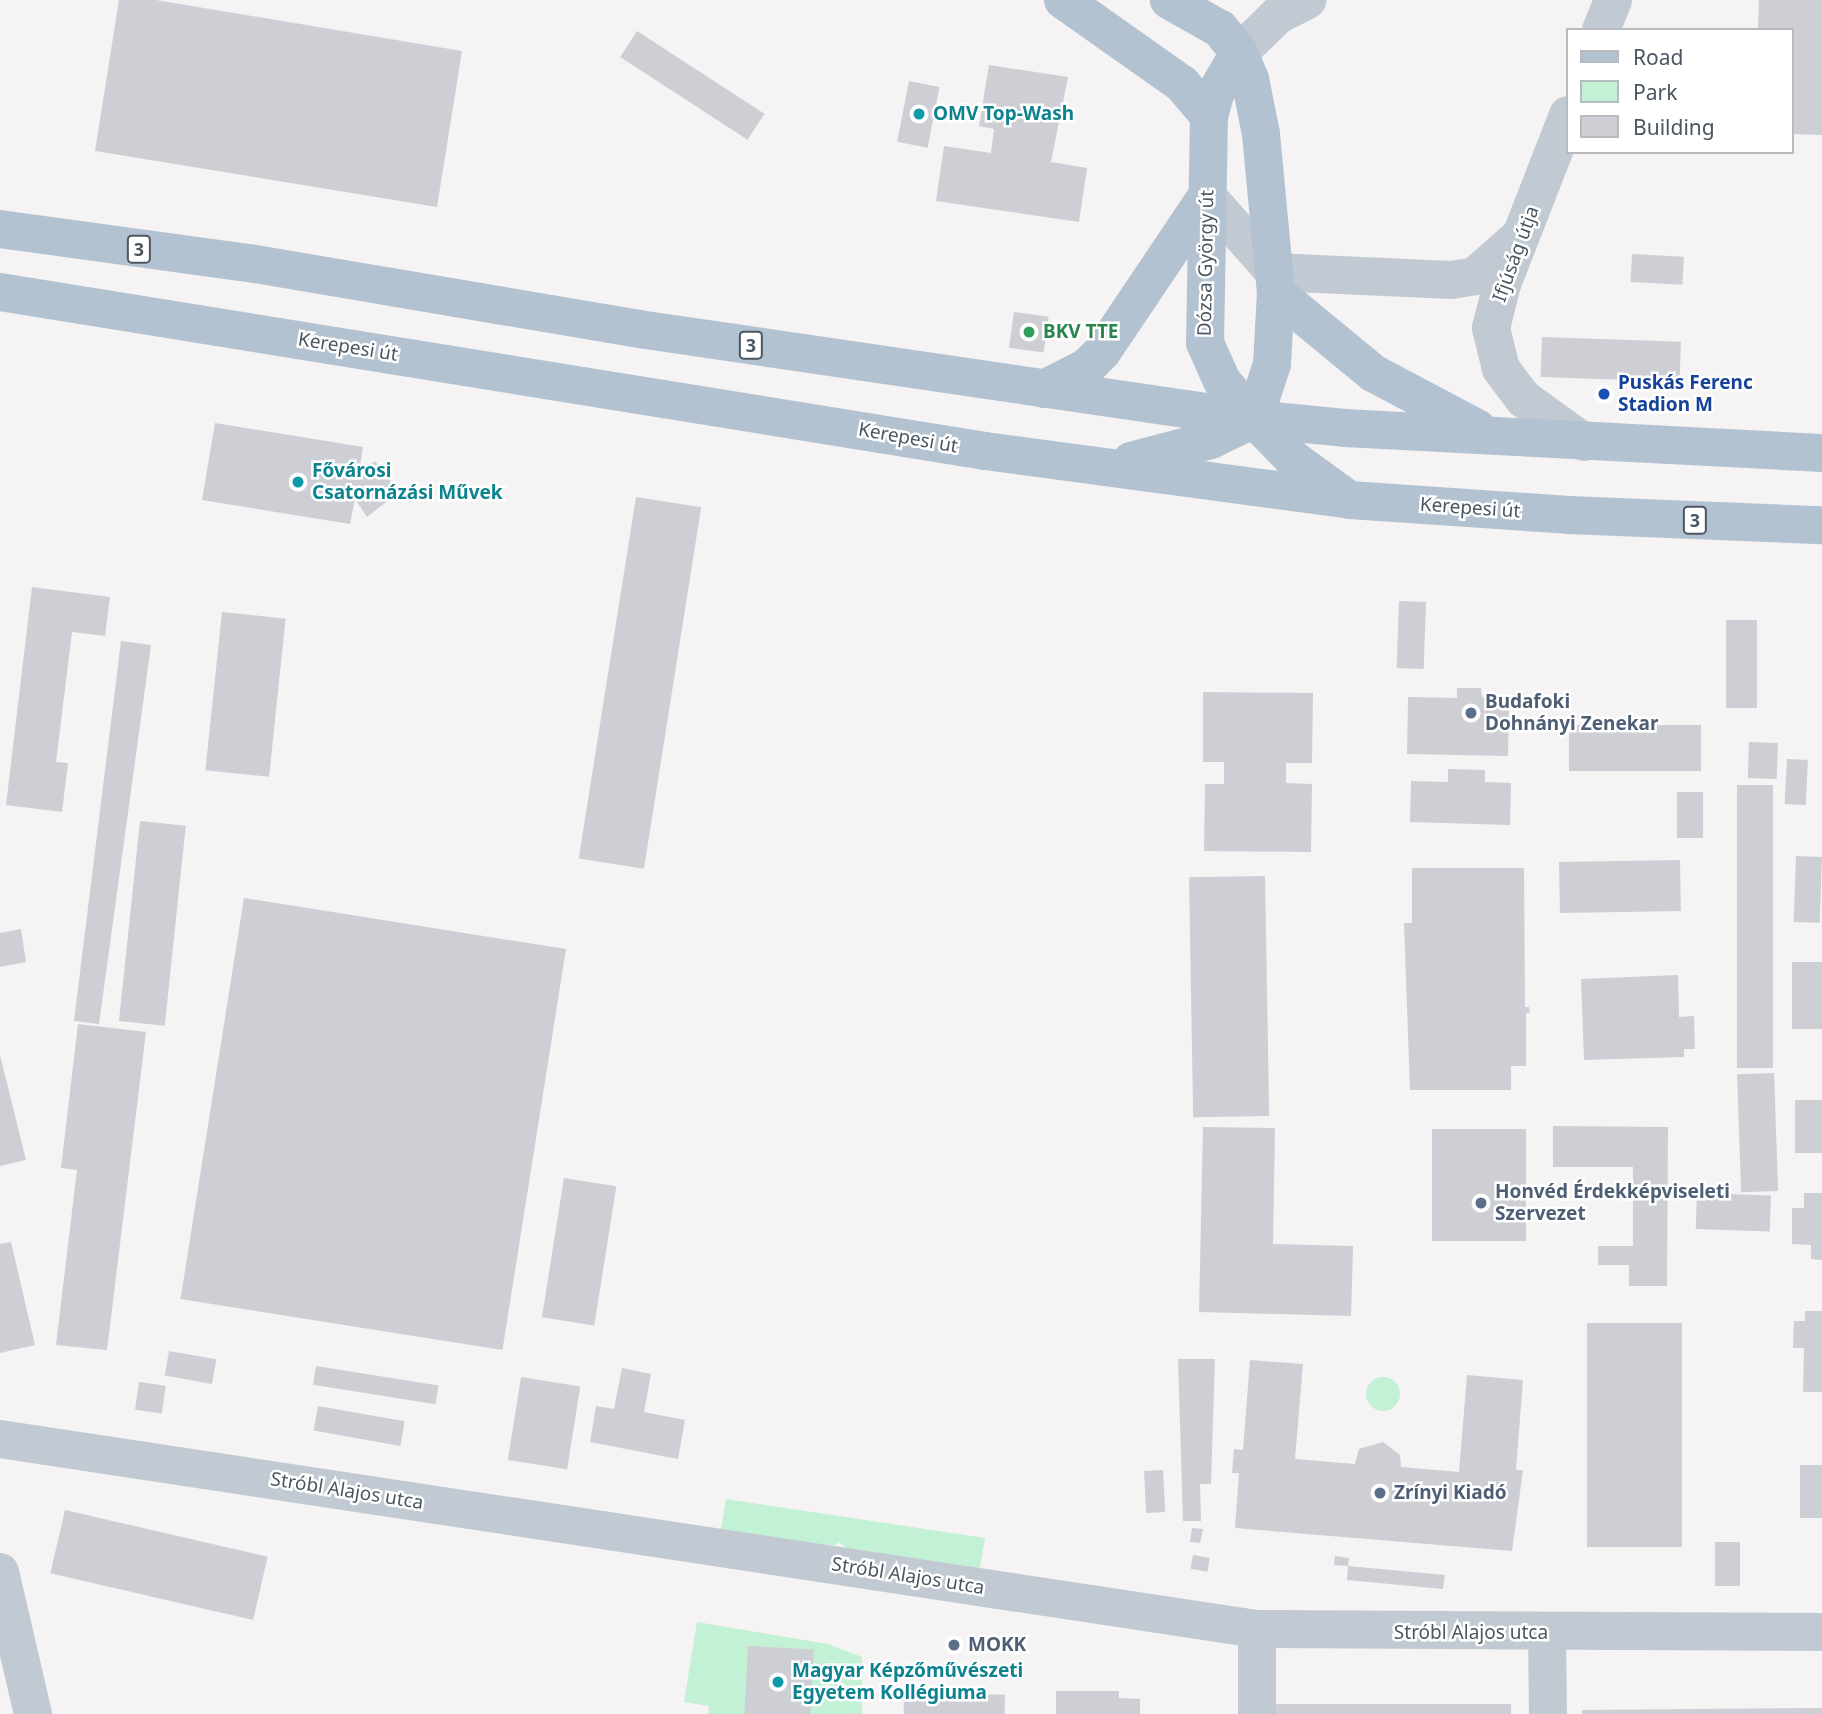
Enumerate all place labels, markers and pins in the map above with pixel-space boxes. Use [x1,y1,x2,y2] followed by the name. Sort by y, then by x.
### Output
[933,103,1074,125] place label: OMV Top-Wash
[911,106,927,122] marker: OMV Top-Wash
[1043,321,1118,343] place label: BKV TTE
[1021,324,1037,340] marker: BKV TTE
[1618,372,1753,416] place label: Puskás Ferenc Stadion M
[1596,386,1612,402] marker: Puskás Ferenc Stadion M
[312,460,503,504] place label: Fővárosi Csatornázási Művek
[290,474,306,490] marker: Fővárosi Csatornázási Művek
[1485,691,1658,735] place label: Budafoki Dohnányi Zenekar
[1463,705,1479,721] marker: Budafoki Dohnányi Zenekar
[1495,1181,1730,1225] place label: Honvéd Érdekképviseleti Szervezet
[1473,1195,1489,1211] marker: Honvéd Érdekképviseleti Szervezet
[1394,1482,1507,1504] place label: Zrínyi Kiadó
[1372,1485,1388,1501] marker: Zrínyi Kiadó
[968,1634,1026,1656] place label: MOKK
[946,1637,962,1653] marker: MOKK
[792,1660,1023,1704] place label: Magyar Képzőművészeti Egyetem Kollégiuma
[770,1674,786,1690] marker: Magyar Képzőművészeti Egyetem Kollégiuma

